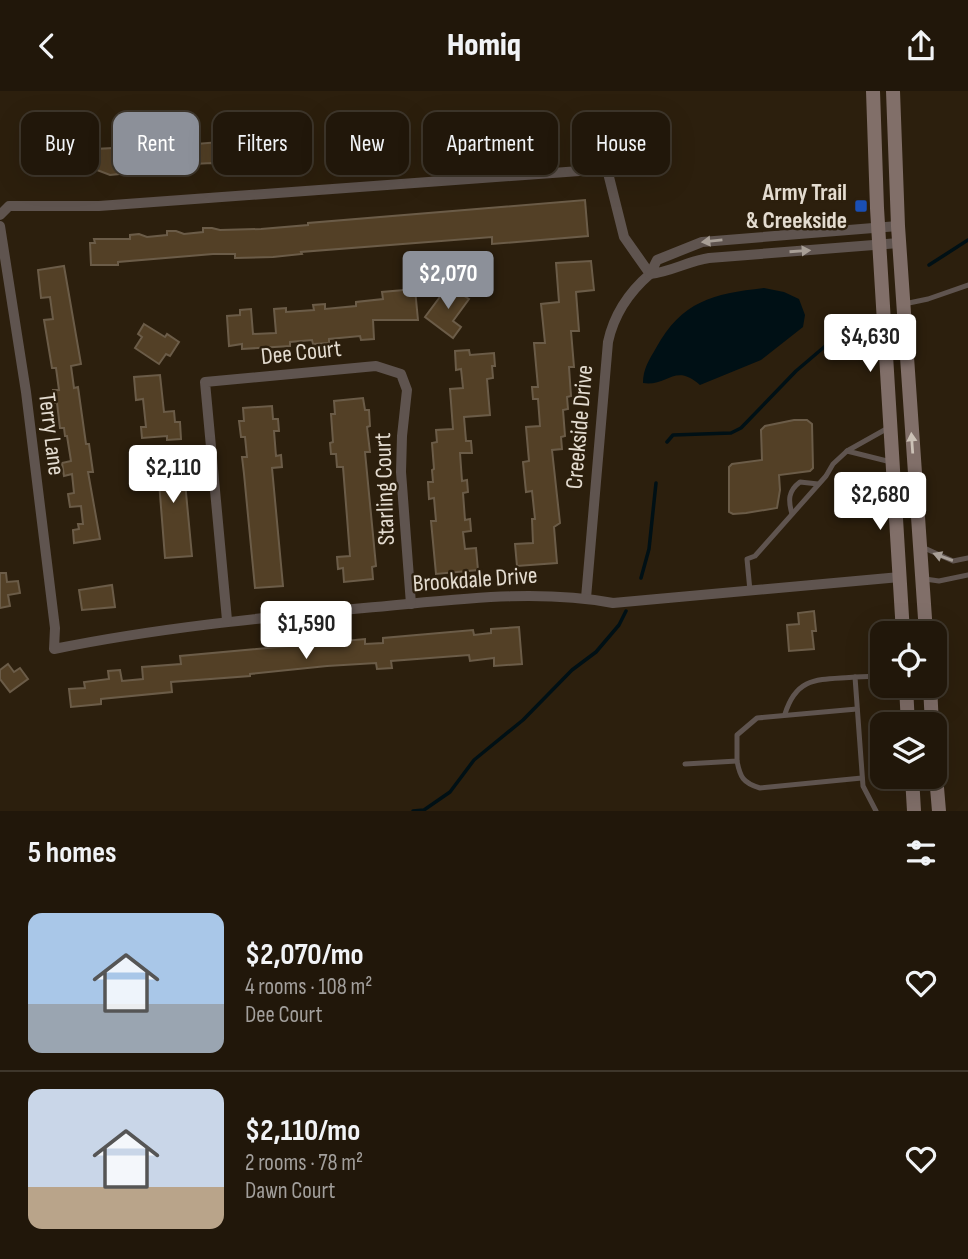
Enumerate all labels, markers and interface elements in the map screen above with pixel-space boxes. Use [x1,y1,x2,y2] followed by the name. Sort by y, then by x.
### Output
[447,26,521,65] text: Homiq
[28,27,66,65] icon: back
[902,27,940,65] icon: share
[21,112,99,175] chip: Buy
[113,112,199,175] chip: Rent
[213,112,312,175] chip: Filters
[326,112,409,175] chip: New
[423,112,558,175] chip: Apartment
[572,112,670,175] chip: House
[746,178,847,235] place label: Army Trail & Creekside
[853,198,869,214] marker: Army Trail & Creekside
[701,236,723,247] one-way arrow
[789,245,811,256] one-way arrow
[391,251,505,311] pin: $2,070
[419,260,477,288] text: $2,070
[813,315,927,374] pin: $4,630
[840,323,900,351] text: $4,630
[259,334,343,371] street label: Dee Court
[560,364,599,490] street label: Creekside Drive
[32,391,71,477] street label: Terry Lane
[368,432,401,546] street label: Starling Court
[906,432,917,454] one-way arrow
[116,445,230,505] pin: $2,110
[145,454,201,482] text: $2,110
[823,473,937,532] pin: $2,680
[850,481,910,509] text: $2,680
[932,551,953,562] one-way arrow
[412,561,538,598] street label: Brookdale Drive
[249,601,363,661] pin: $1,590
[277,610,335,638] text: $1,590
[870,621,947,789] map controls
[870,621,947,698] button: locate
[870,712,947,789] button: layers
[902,834,940,872] icon: filters
[28,835,117,871] text: 5 homes
[245,937,364,973] text: $2,070/mo
[84,941,168,1025] icon: home
[902,964,940,1002] icon: heart
[245,973,372,1001] text: 4 rooms · 108 m²
[245,1001,322,1029] text: Dee Court
[245,1113,360,1149] text: $2,110/mo
[84,1117,168,1201] icon: home
[902,1140,940,1178] icon: heart
[245,1149,363,1177] text: 2 rooms · 78 m²
[245,1177,335,1205] text: Dawn Court

